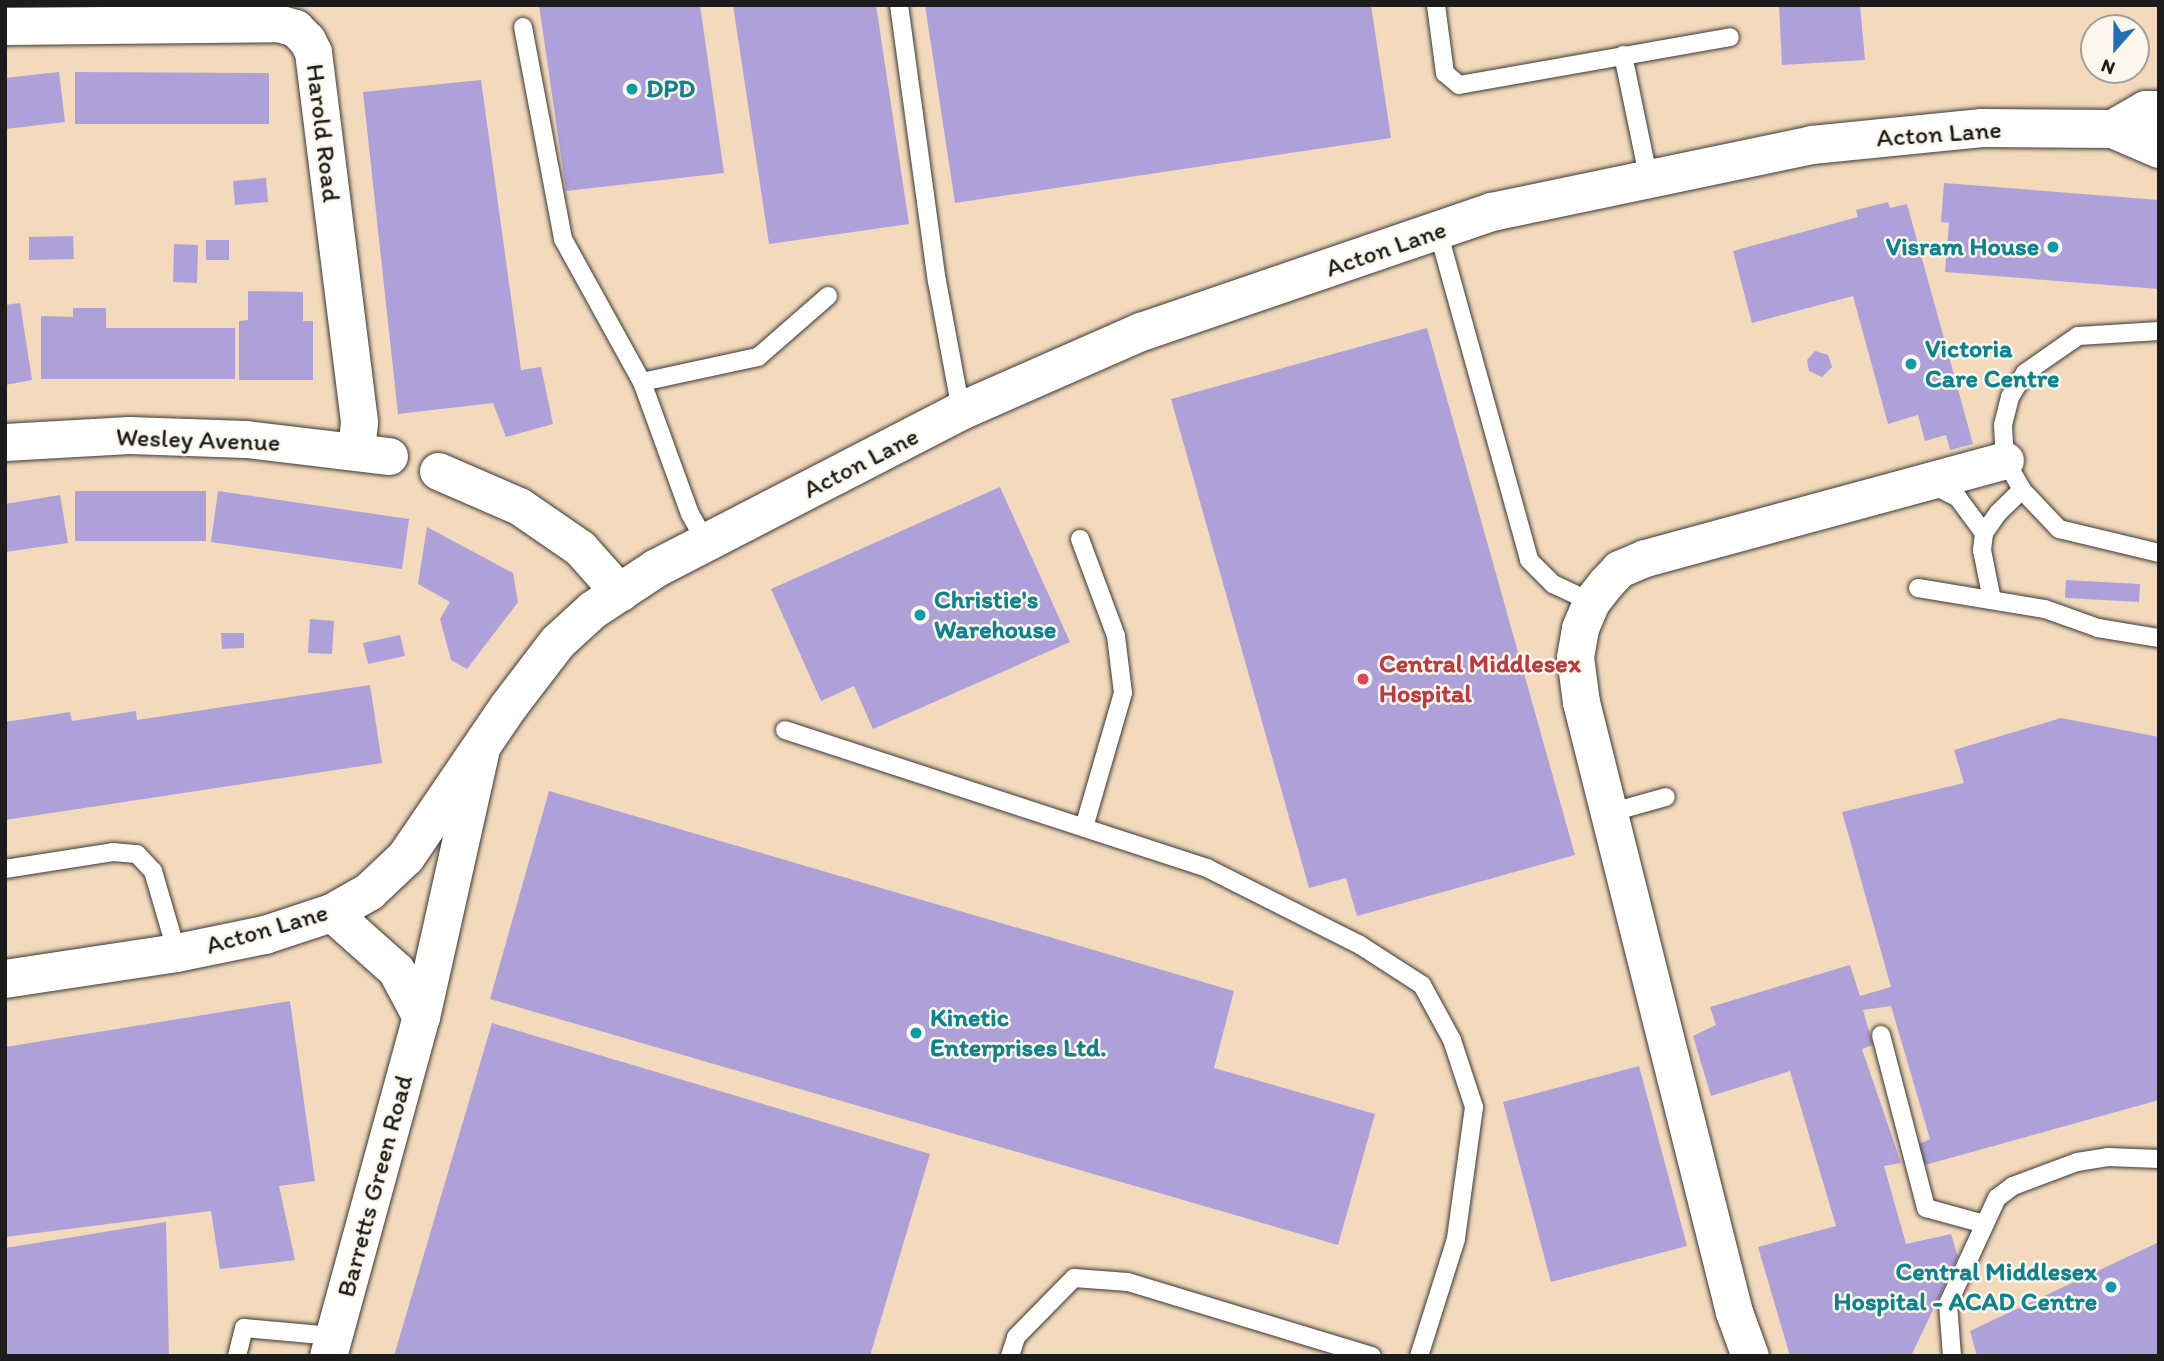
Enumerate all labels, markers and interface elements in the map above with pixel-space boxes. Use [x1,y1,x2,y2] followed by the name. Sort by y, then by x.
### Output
[2080,14,2150,84] north arrow
[2098,54,2118,80] text: N
[299,62,347,204] street label: Harold Road
[646,73,695,105] place label: DPD
[624,81,640,97] marker: DPD
[1875,114,2003,154] street label: Acton Lane
[1321,214,1451,284] street label: Acton Lane
[1886,231,2039,263] place label: Visram House
[2045,239,2061,255] marker: Visram House
[1925,333,2060,394] place label: Victoria Care Centre
[1903,356,1919,372] marker: Victoria Care Centre
[798,420,924,506] street label: Acton Lane
[115,422,281,458] street label: Wesley Avenue
[934,584,1056,646] place label: Christie's Warehouse
[912,607,928,623] marker: Christie's Warehouse
[1379,648,1580,710] place label: Central Middlesex Hospital
[1353,669,1373,689] marker: Central Middlesex Hospital
[202,897,332,961] street label: Acton Lane
[930,1002,1106,1064] place label: Kinetic Enterprises Ltd.
[908,1025,924,1041] marker: Kinetic Enterprises Ltd.
[330,1072,420,1300] street label: Barretts Green Road
[1834,1256,2097,1318] place label: Central Middlesex Hospital - ACAD Centre
[2103,1279,2119,1295] marker: Central Middlesex Hospital - ACAD Centre

